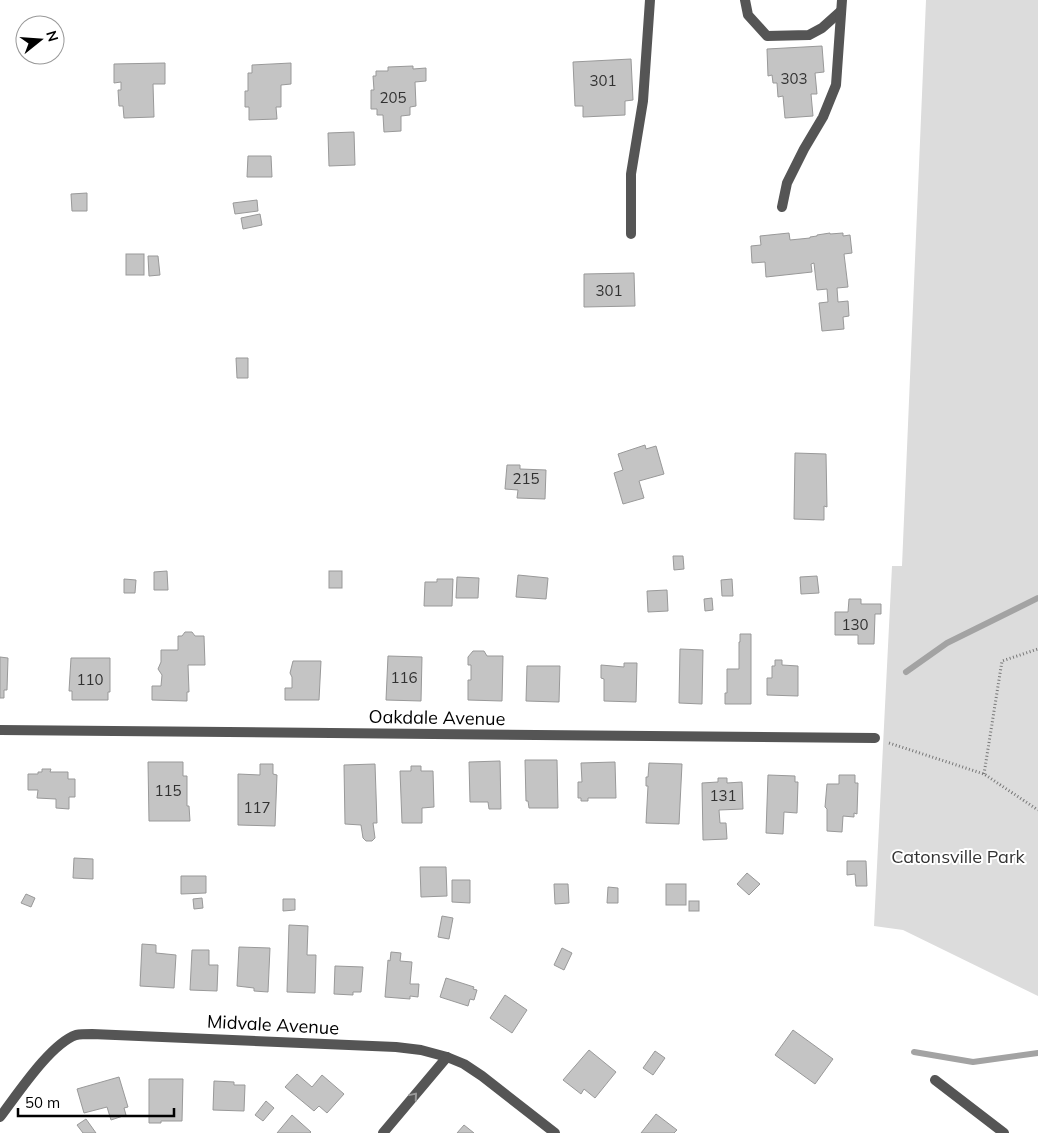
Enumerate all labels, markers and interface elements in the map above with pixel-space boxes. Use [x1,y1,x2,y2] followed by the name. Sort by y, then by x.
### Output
[15,15,65,65] north arrow
[42,29,63,44] text: N
[780,69,808,88] house number: 303
[589,71,617,90] house number: 301
[379,88,407,107] house number: 205
[595,281,623,300] house number: 301
[512,469,540,488] house number: 215
[841,615,869,634] house number: 130
[390,668,418,687] house number: 116
[76,670,104,689] house number: 110
[368,705,506,730] street label: Oakdale Avenue
[154,781,182,800] house number: 115
[709,786,737,805] house number: 131
[243,798,271,817] house number: 117
[891,845,1025,868] park label: Catonsville Park
[206,1010,340,1039] street label: Midvale Avenue
[18,1086,174,1118] scale bar
[408,1092,417,1101] one-way arrow
[25,1093,60,1112] text: 50 m

